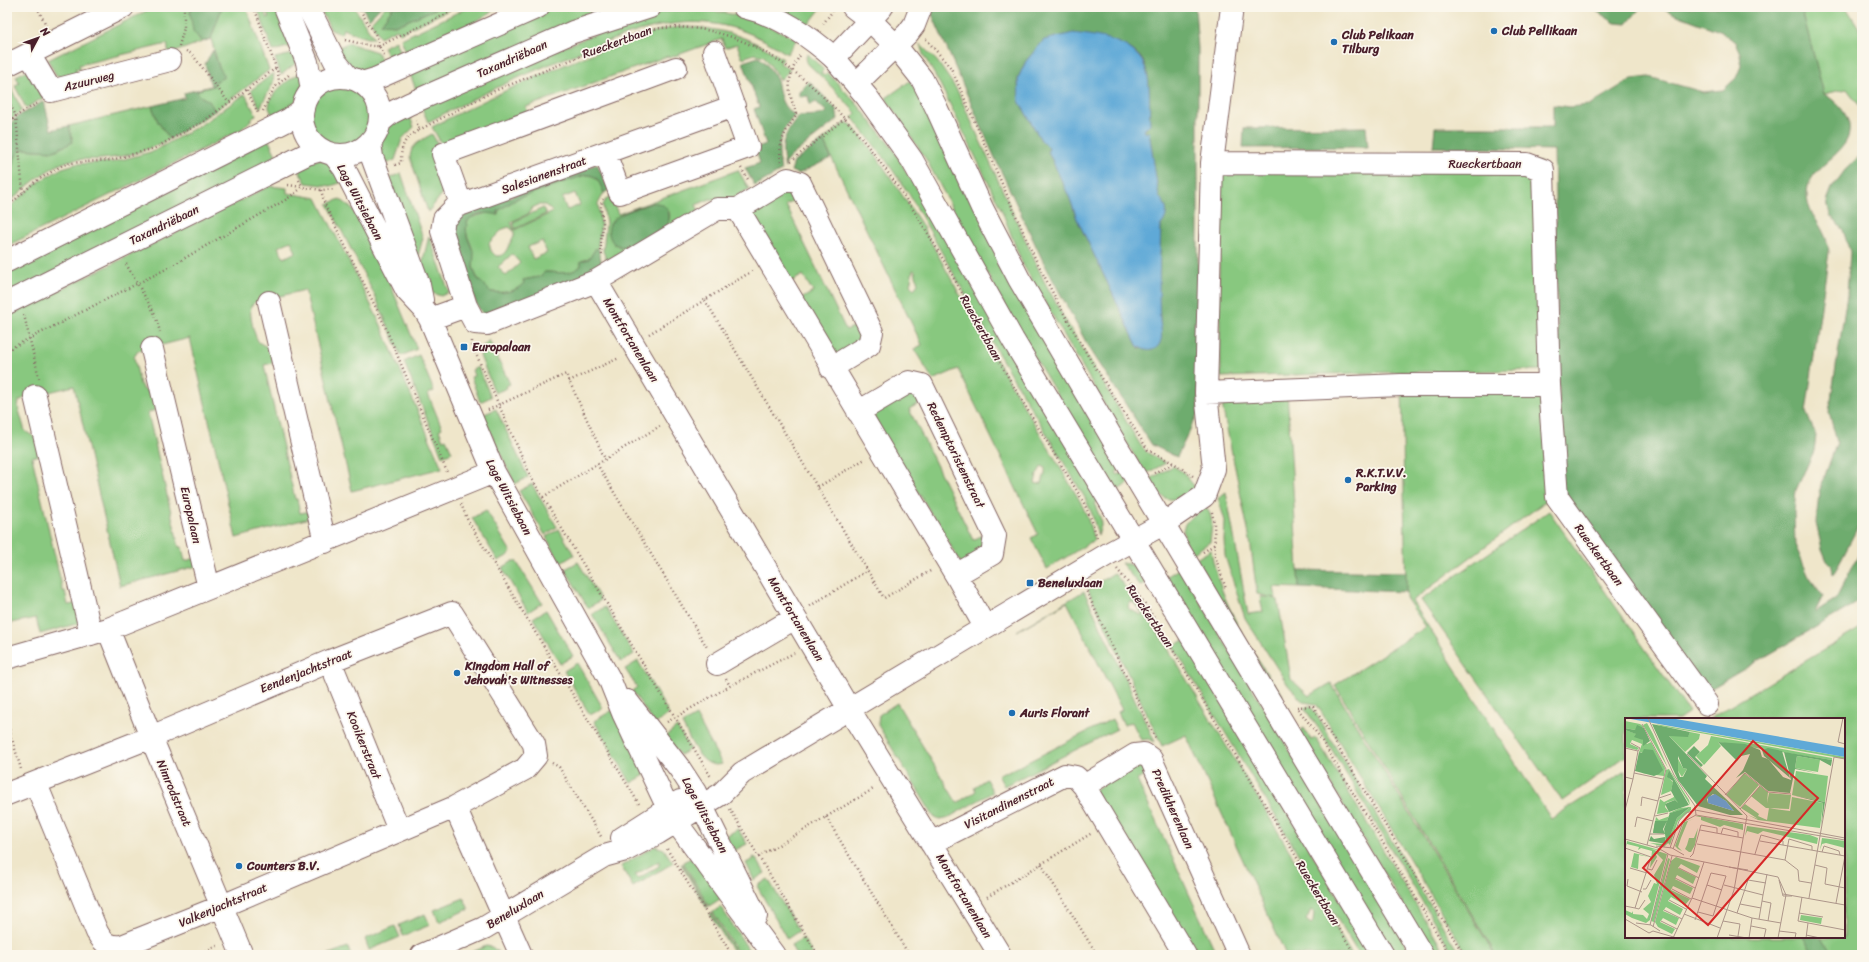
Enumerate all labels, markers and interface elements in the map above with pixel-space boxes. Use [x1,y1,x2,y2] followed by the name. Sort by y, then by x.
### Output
[18,18,58,58] north arrow
[579,19,656,65] street label: Rueckertbaan
[1501,20,1578,42] place label: Club Pellikaan
[35,22,55,41] text: N
[1341,24,1414,60] place label: Club Pelikaan Tilburg
[1489,26,1499,36] marker: Club Pellikaan
[473,33,552,84] street label: Taxandriëbaan
[1329,37,1339,47] marker: Club Pelikaan Tilburg
[60,64,117,98] street label: Azuurweg
[498,149,590,201] street label: Salesianenstraat
[1448,153,1522,175] street label: Rueckertbaan
[330,160,390,245] street label: Lage Witsiebaan
[125,198,203,252] street label: Taxandriëbaan
[954,291,1009,366] street label: Rueckertbaan
[597,293,665,387] street label: Montfortanenlaan
[472,336,531,358] place label: Europalaan
[459,342,469,352] marker: Europalaan
[921,398,992,513] street label: Redemptoristenstraat
[479,455,539,540] street label: Lage Witsiebaan
[1355,462,1407,498] place label: R.K.T.V.V. Parking
[1343,475,1353,485] marker: R.K.T.V.V. Parking
[174,484,208,546] street label: Europalaan
[1569,519,1630,591] street label: Rueckertbaan
[762,572,830,666] street label: Montfortanenlaan
[1038,572,1103,594] place label: Beneluxlaan
[1025,578,1035,588] marker: Beneluxlaan
[1120,580,1180,653] street label: Rueckertbaan
[256,642,356,700] street label: Eendenjachtstraat
[464,655,574,691] place label: Kingdom Hall of Jehovah's Witnesses
[452,668,462,678] marker: Kingdom Hall of Jehovah's Witnesses
[1019,702,1090,724] place label: Auris Florant
[340,707,388,784] street label: Kooikerstraat
[1007,708,1017,718] marker: Auris Florant
[1625,718,1845,938] inset map
[150,756,198,830] street label: Nimrodstraat
[1145,765,1201,853] street label: Predikherenlaan
[960,771,1058,835] street label: Visitandinenstraat
[675,773,735,858] street label: Lage Witsiebaan
[930,849,998,943] street label: Montfortanenlaan
[246,855,320,877] place label: Counters B.V.
[1290,856,1347,930] street label: Rueckertbaan
[234,861,244,871] marker: Counters B.V.
[175,876,271,934] street label: Valkenjachtstraat
[482,883,549,935] street label: Beneluxlaan

